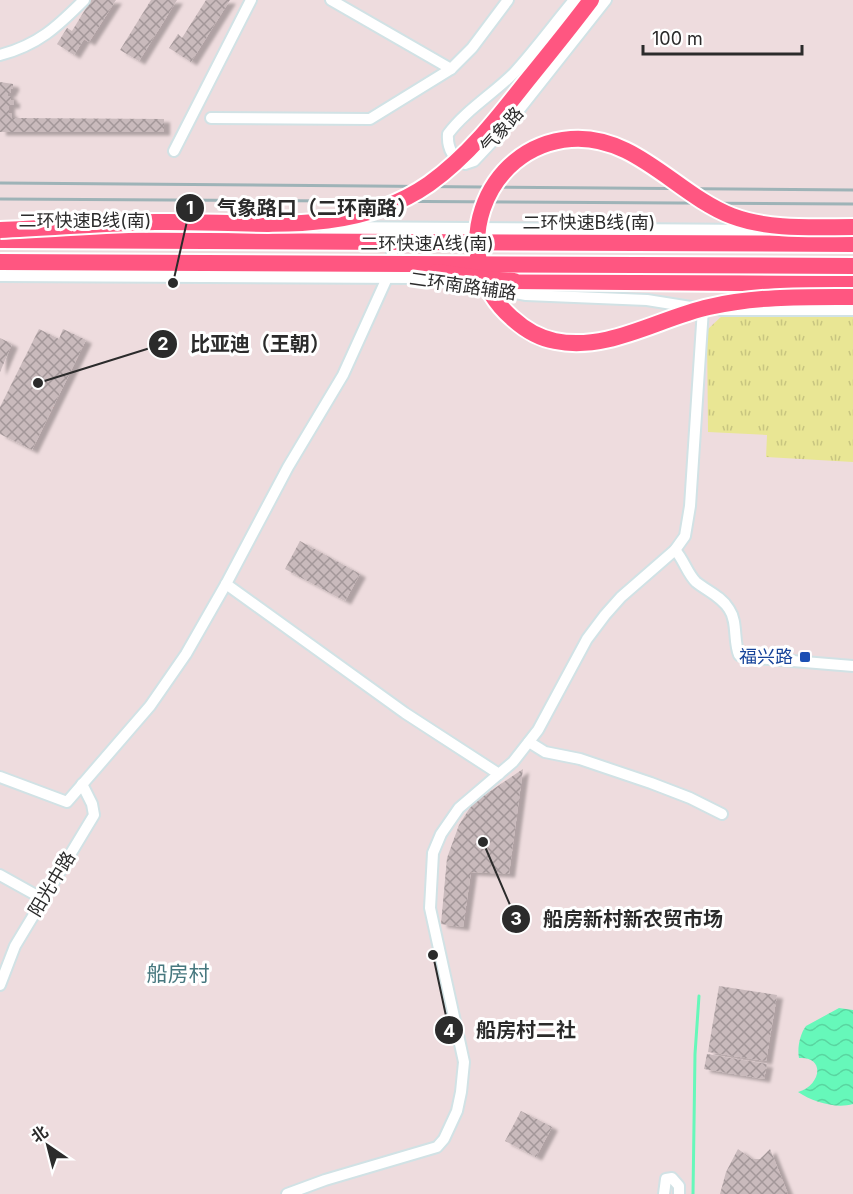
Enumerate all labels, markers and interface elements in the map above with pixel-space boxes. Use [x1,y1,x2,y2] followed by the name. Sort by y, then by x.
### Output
[643,18,802,56] scale bar
[652,28,703,49] text: 100 m
[476,102,527,157] street label: 气象路
[175,189,429,227] callout: 气象路口（二环南路）
[217,196,417,220] text: 气象路口（二环南路）
[186,197,194,218] text: 1
[19,210,151,231] street label: 二环快速B线(南)
[523,212,655,233] street label: 二环快速B线(南)
[360,233,494,254] street label: 二环快速A线(南)
[408,268,518,303] street label: 二环南路辅路
[148,325,342,363] callout: 比亚迪（王朝）
[190,332,330,356] text: 比亚迪（王朝）
[157,333,169,354] text: 2
[739,646,793,667] place label: 福兴路
[798,650,812,664] marker: 福兴路
[24,847,79,920] street label: 阳光中路
[501,900,735,938] callout: 船房新村新农贸市场
[543,907,723,931] text: 船房新村新农贸市场
[510,908,522,929] text: 3
[147,961,210,986] district label: 船房村
[434,1011,588,1049] callout: 船房村二社
[476,1018,576,1042] text: 船房村二社
[443,1020,455,1041] text: 4
[18,1116,78,1176] north arrow
[27,1121,52,1146] text: 北

